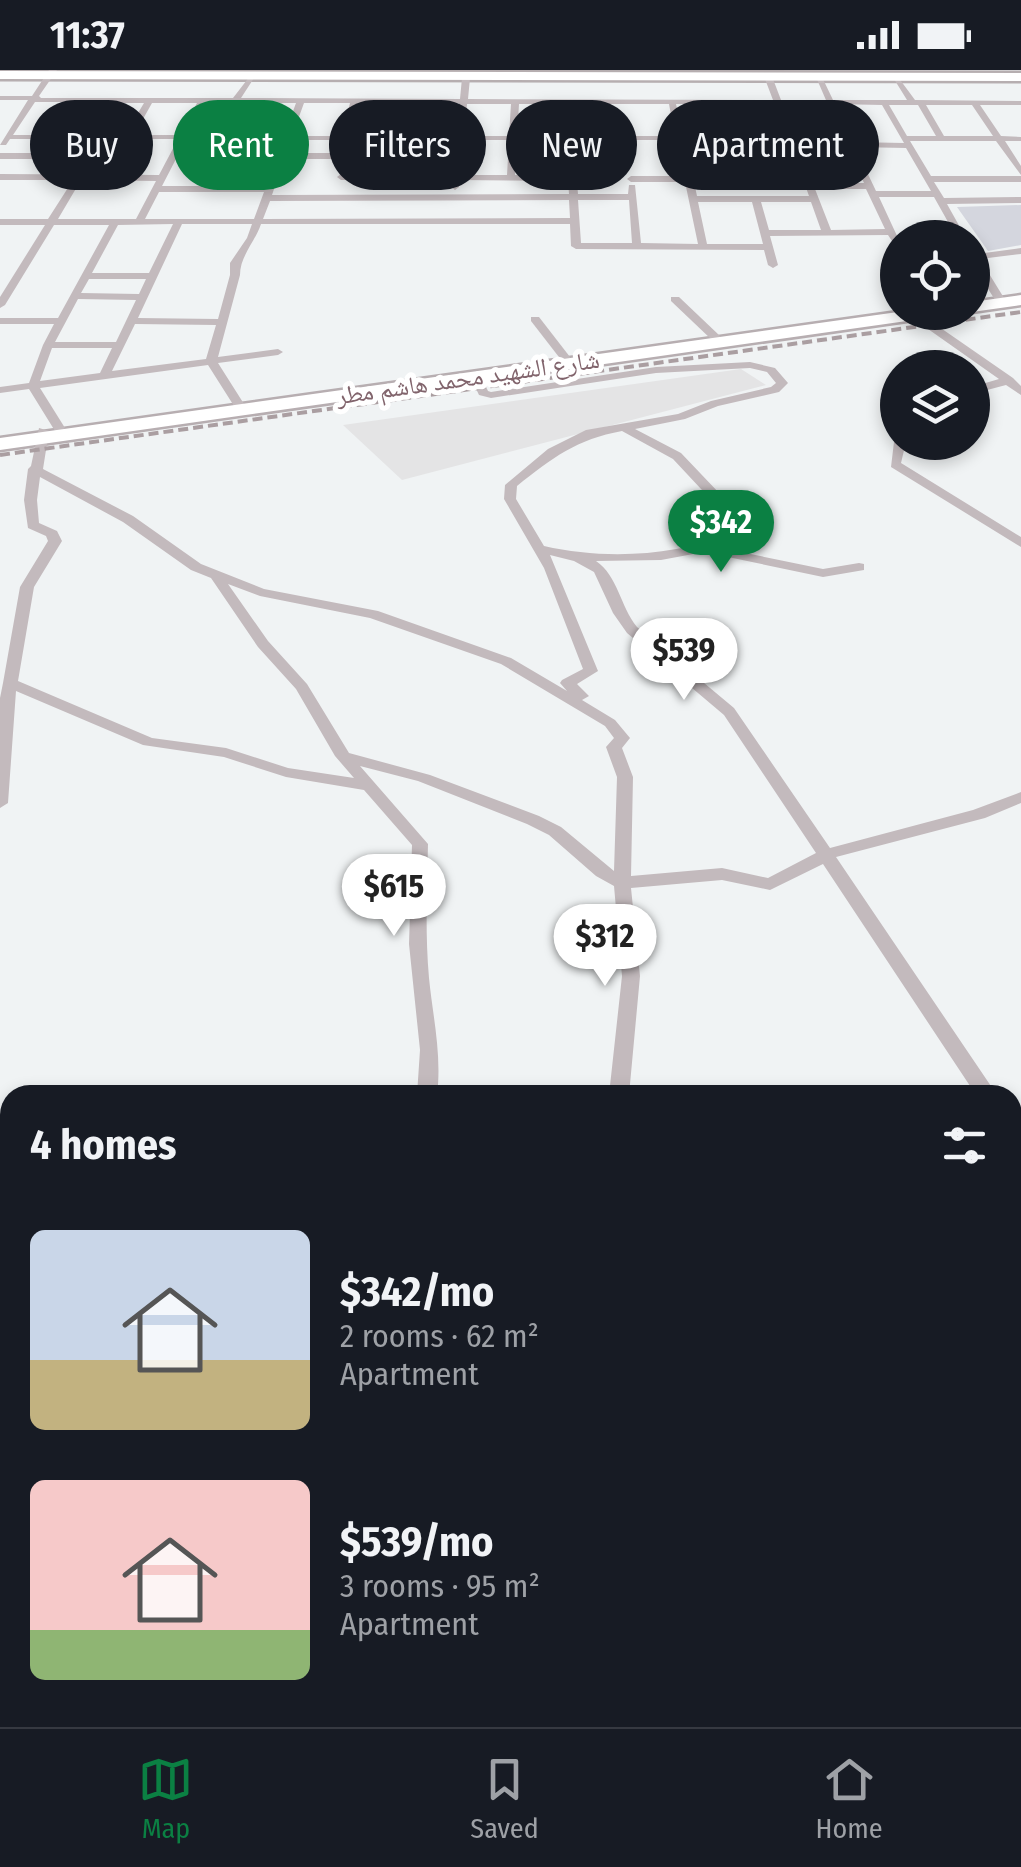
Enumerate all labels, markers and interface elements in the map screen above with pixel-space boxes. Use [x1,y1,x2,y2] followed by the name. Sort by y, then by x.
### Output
[50,12,125,58] text: 11:37
[30,100,153,190] chip: Buy
[173,100,309,190] chip: Rent
[329,100,486,190] chip: Filters
[506,100,637,190] chip: New
[657,100,879,190] chip: Apartment
[880,220,990,460] map controls
[880,220,990,330] button: locate
[334,345,602,412] street label: شارع الشهيد محمد هاشم مطر
[880,350,990,460] button: layers
[662,490,780,575] pin: $342
[690,503,752,541] text: $342
[625,618,743,703] pin: $539
[653,631,715,669] text: $539
[335,854,453,939] pin: $615
[364,867,424,905] text: $615
[546,904,664,989] pin: $312
[576,917,634,955] text: $312
[937,1118,992,1173] icon: filters
[30,1120,177,1170] text: 4 homes
[340,1267,494,1317] text: $342/mo
[110,1270,230,1390] icon: home
[340,1317,539,1355] text: 2 rooms · 62 m²
[340,1355,479,1393] text: Apartment
[340,1517,494,1567] text: $539/mo
[110,1520,230,1640] icon: home
[340,1567,540,1605] text: 3 rooms · 95 m²
[340,1605,479,1643] text: Apartment
[138,1752,193,1845] tab: Map
[470,1752,539,1845] tab: Saved
[816,1752,883,1845] tab: Home

